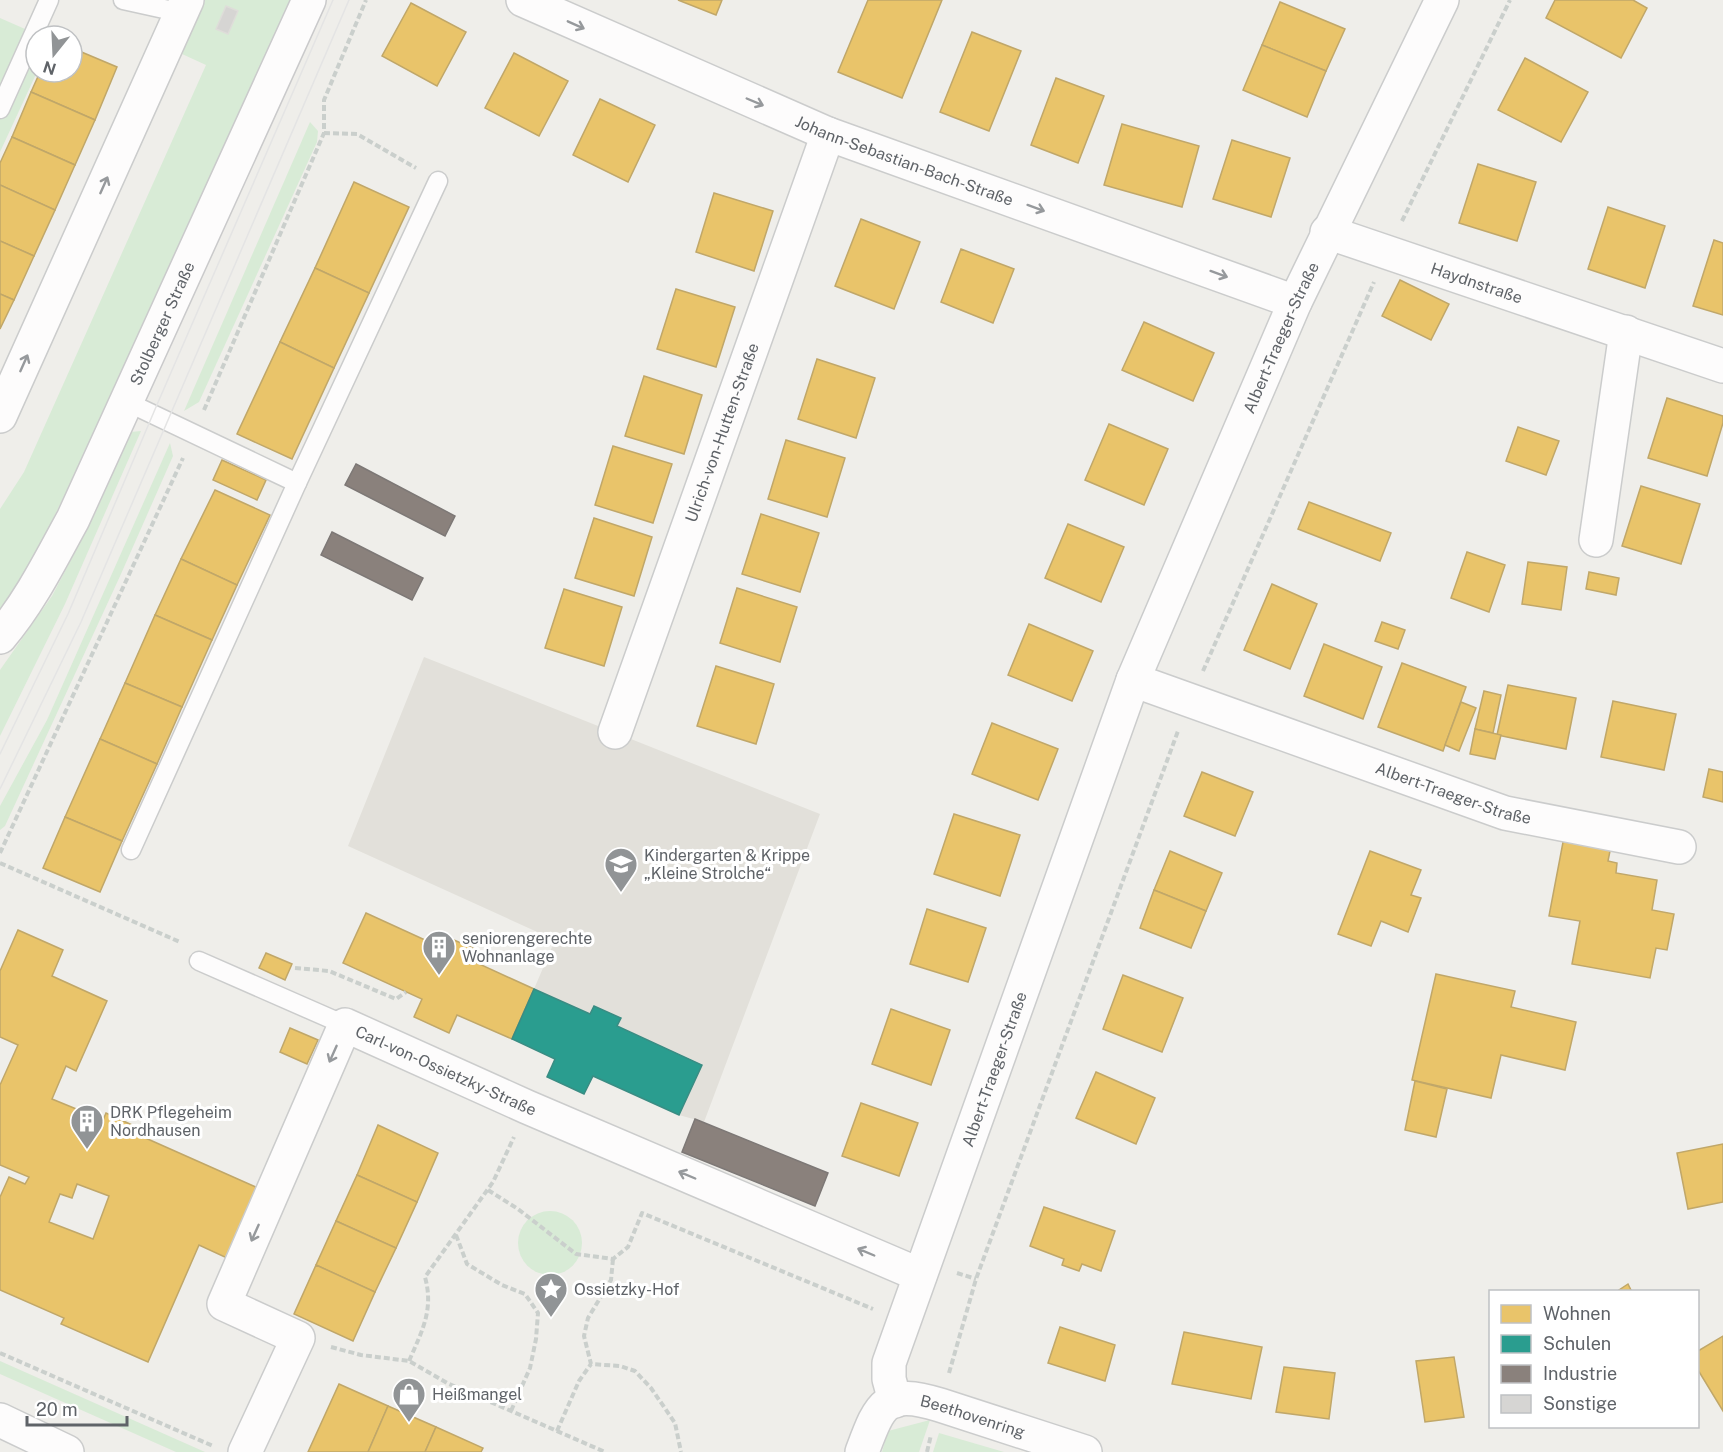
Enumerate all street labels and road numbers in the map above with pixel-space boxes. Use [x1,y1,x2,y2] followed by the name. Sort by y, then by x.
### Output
[792,112,1016,210] street label: Johann-Sebastian-Bach-Straße
[126,259,199,388] street label: Stolberger Straße
[1239,259,1323,416] street label: Albert-Traeger-Straße
[1428,259,1525,307] street label: Haydnstraße
[681,340,763,525] street label: Ulrich-von-Hutten-Straße
[1373,758,1533,828] street label: Albert-Traeger-Straße
[958,989,1031,1149] street label: Albert-Traeger-Straße
[352,1022,539,1120] street label: Carl-von-Ossietzky-Straße
[918,1391,1027,1442] street label: Beethovenring

